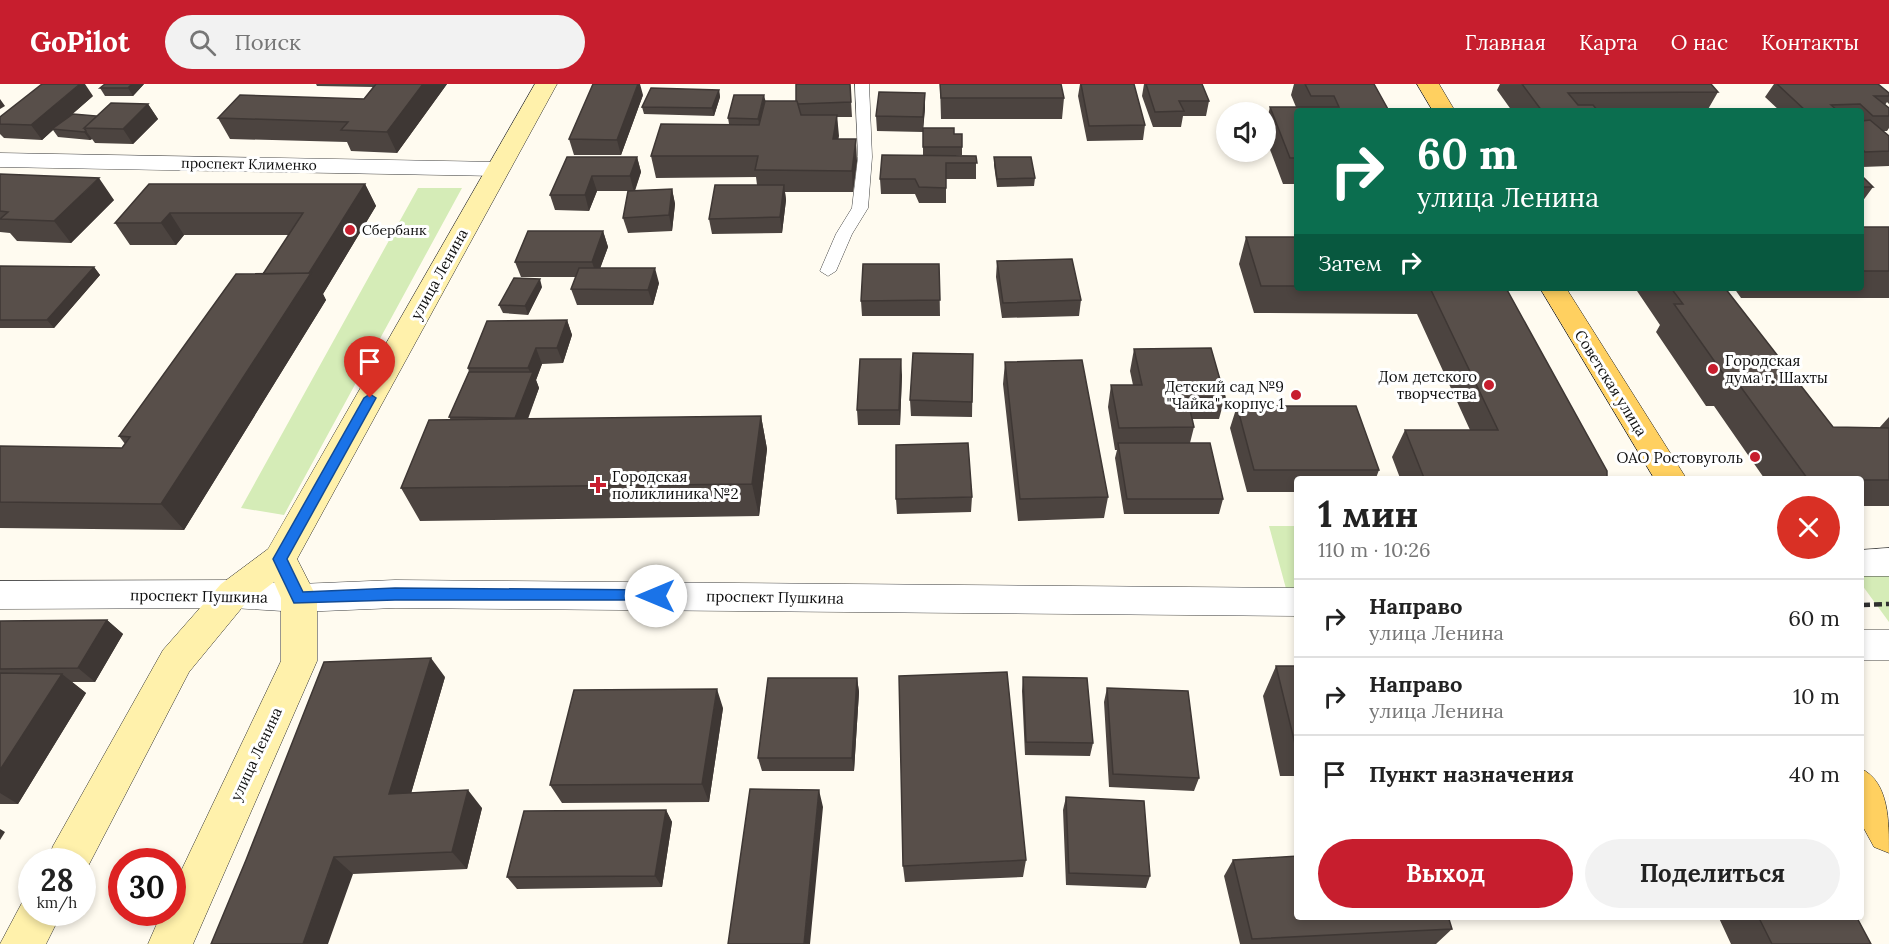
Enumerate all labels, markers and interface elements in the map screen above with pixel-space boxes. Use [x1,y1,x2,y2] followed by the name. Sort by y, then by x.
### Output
[165,15,585,69] search box
[30,24,129,60] text: GoPilot
[186,26,219,59] icon: search
[234,28,301,56] text: Поиск
[1465,29,1546,56] text: Главная
[1579,29,1638,56] text: Карта
[1671,29,1728,56] text: О нас
[1761,29,1859,56] text: Контакты
[1216,102,1276,162] map controls
[1216,102,1276,162] button: sound
[1417,127,1518,181] text: 60 m
[1318,132,1396,210] icon: right
[181,154,317,174] street label: проспект Клименко
[1417,180,1599,214] text: улица Ленина
[362,221,427,239] place label: Сбербанк
[343,223,357,237] marker: Сбербанк
[406,225,472,323] street label: улица Ленина
[1394,246,1427,279] icon: right
[1318,249,1382,277] text: Затем
[1571,326,1651,440] street label: Советская улица
[344,336,395,398] pin
[353,345,386,378] icon: arrive
[1725,351,1828,387] place label: Городская дума г. Шахты
[1706,362,1720,376] marker: Городская дума г. Шахты
[1378,367,1477,403] place label: Дом детского творчества
[1165,377,1284,413] place label: Детский сад №9 "Чайка" корпус 1
[1482,378,1496,392] marker: Дом детского творчества
[1289,388,1303,402] marker: Детский сад №9 "Чайка" корпус 1
[1617,448,1743,467] place label: ОАО Ростовуголь
[1748,450,1762,464] marker: ОАО Ростовуголь
[612,467,739,503] place label: Городская поликлиника №2
[589,476,607,494] marker: Городская поликлиника №2
[1318,491,1419,537] text: 1 мин
[1777,496,1840,559] button: close
[1318,537,1431,562] text: 110 m · 10:26
[624,564,688,628] position arrow
[130,585,268,607] street label: проспект Пушкина
[706,586,844,608] street label: проспект Пушкина
[1369,592,1463,620] text: Направо
[1318,602,1351,635] icon: right
[1788,604,1840,632] text: 60 m
[1369,620,1504,645] text: улица Ленина
[1369,670,1463,698] text: Направо
[1318,680,1351,713] icon: right
[1793,682,1840,710] text: 10 m
[1369,698,1504,723] text: улица Ленина
[226,704,286,804] street label: улица Ленина
[1318,758,1351,791] icon: arrive
[1369,760,1574,788] text: Пункт назначения
[1789,760,1840,788] text: 40 m
[1318,839,1573,908] button: Выход
[1585,839,1840,908] button: Поделиться
[108,848,186,926] speed limit sign: 30
[40,861,74,899] text: 28
[37,893,77,912] text: km/h

